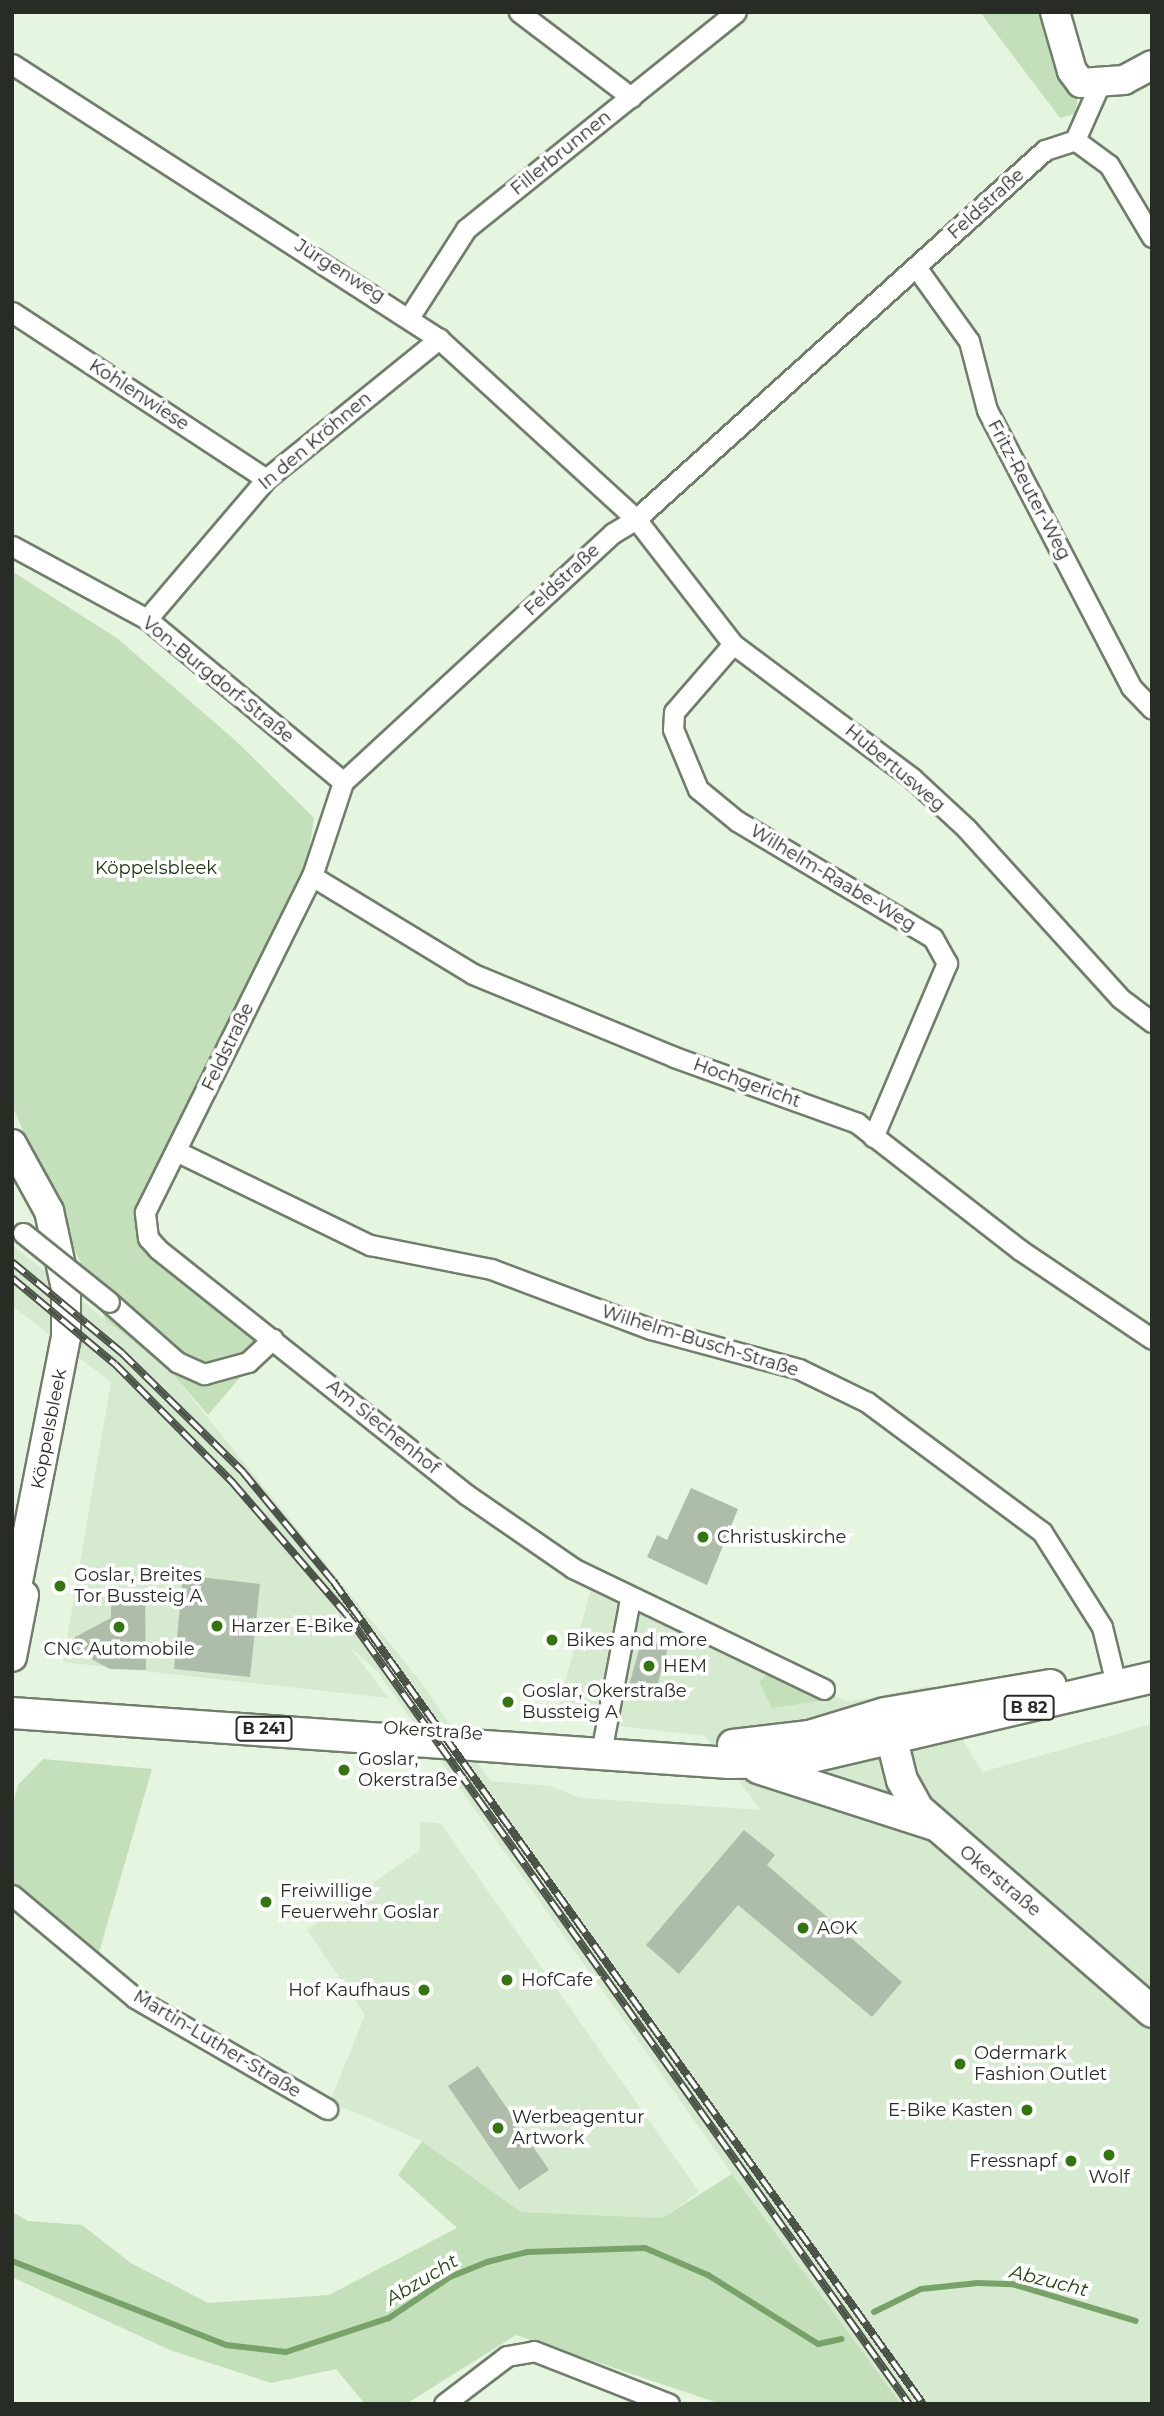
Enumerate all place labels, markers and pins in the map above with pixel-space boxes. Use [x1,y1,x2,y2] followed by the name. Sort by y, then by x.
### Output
[717,1526,846,1548] place label: Christuskirche
[695,1529,711,1545] marker: Christuskirche
[74,1565,202,1608] place label: Goslar, Breites Tor Bussteig A
[52,1578,68,1594] marker: Goslar, Breites Tor Bussteig A
[231,1615,354,1637] place label: Harzer E-Bike
[209,1618,225,1634] marker: Harzer E-Bike
[111,1619,127,1635] marker: CNC Automobile
[566,1629,707,1651] place label: Bikes and more
[544,1632,560,1648] marker: Bikes and more
[43,1638,195,1660] place label: CNC Automobile
[663,1655,707,1677] place label: HEM
[641,1658,657,1674] marker: HEM
[522,1681,687,1724] place label: Goslar, Okerstraße Bussteig A
[500,1694,516,1710] marker: Goslar, Okerstraße Bussteig A
[358,1749,458,1792] place label: Goslar, Okerstraße
[336,1762,352,1778] marker: Goslar, Okerstraße
[280,1881,440,1924] place label: Freiwillige Feuerwehr Goslar
[258,1894,274,1910] marker: Freiwillige Feuerwehr Goslar
[817,1917,858,1939] place label: AOK
[795,1920,811,1936] marker: AOK
[521,1969,593,1991] place label: HofCafe
[499,1972,515,1988] marker: HofCafe
[288,1979,410,2001] place label: Hof Kaufhaus
[416,1982,432,1998] marker: Hof Kaufhaus
[974,2043,1107,2086] place label: Odermark Fashion Outlet
[952,2056,968,2072] marker: Odermark Fashion Outlet
[888,2099,1013,2121] place label: E-Bike Kasten
[1019,2102,1035,2118] marker: E-Bike Kasten
[512,2107,644,2150] place label: Werbeagentur Artwork
[490,2120,506,2136] marker: Werbeagentur Artwork
[1101,2147,1117,2163] marker: Wolf
[969,2150,1057,2172] place label: Fressnapf
[1063,2153,1079,2169] marker: Fressnapf
[1088,2166,1130,2188] place label: Wolf

